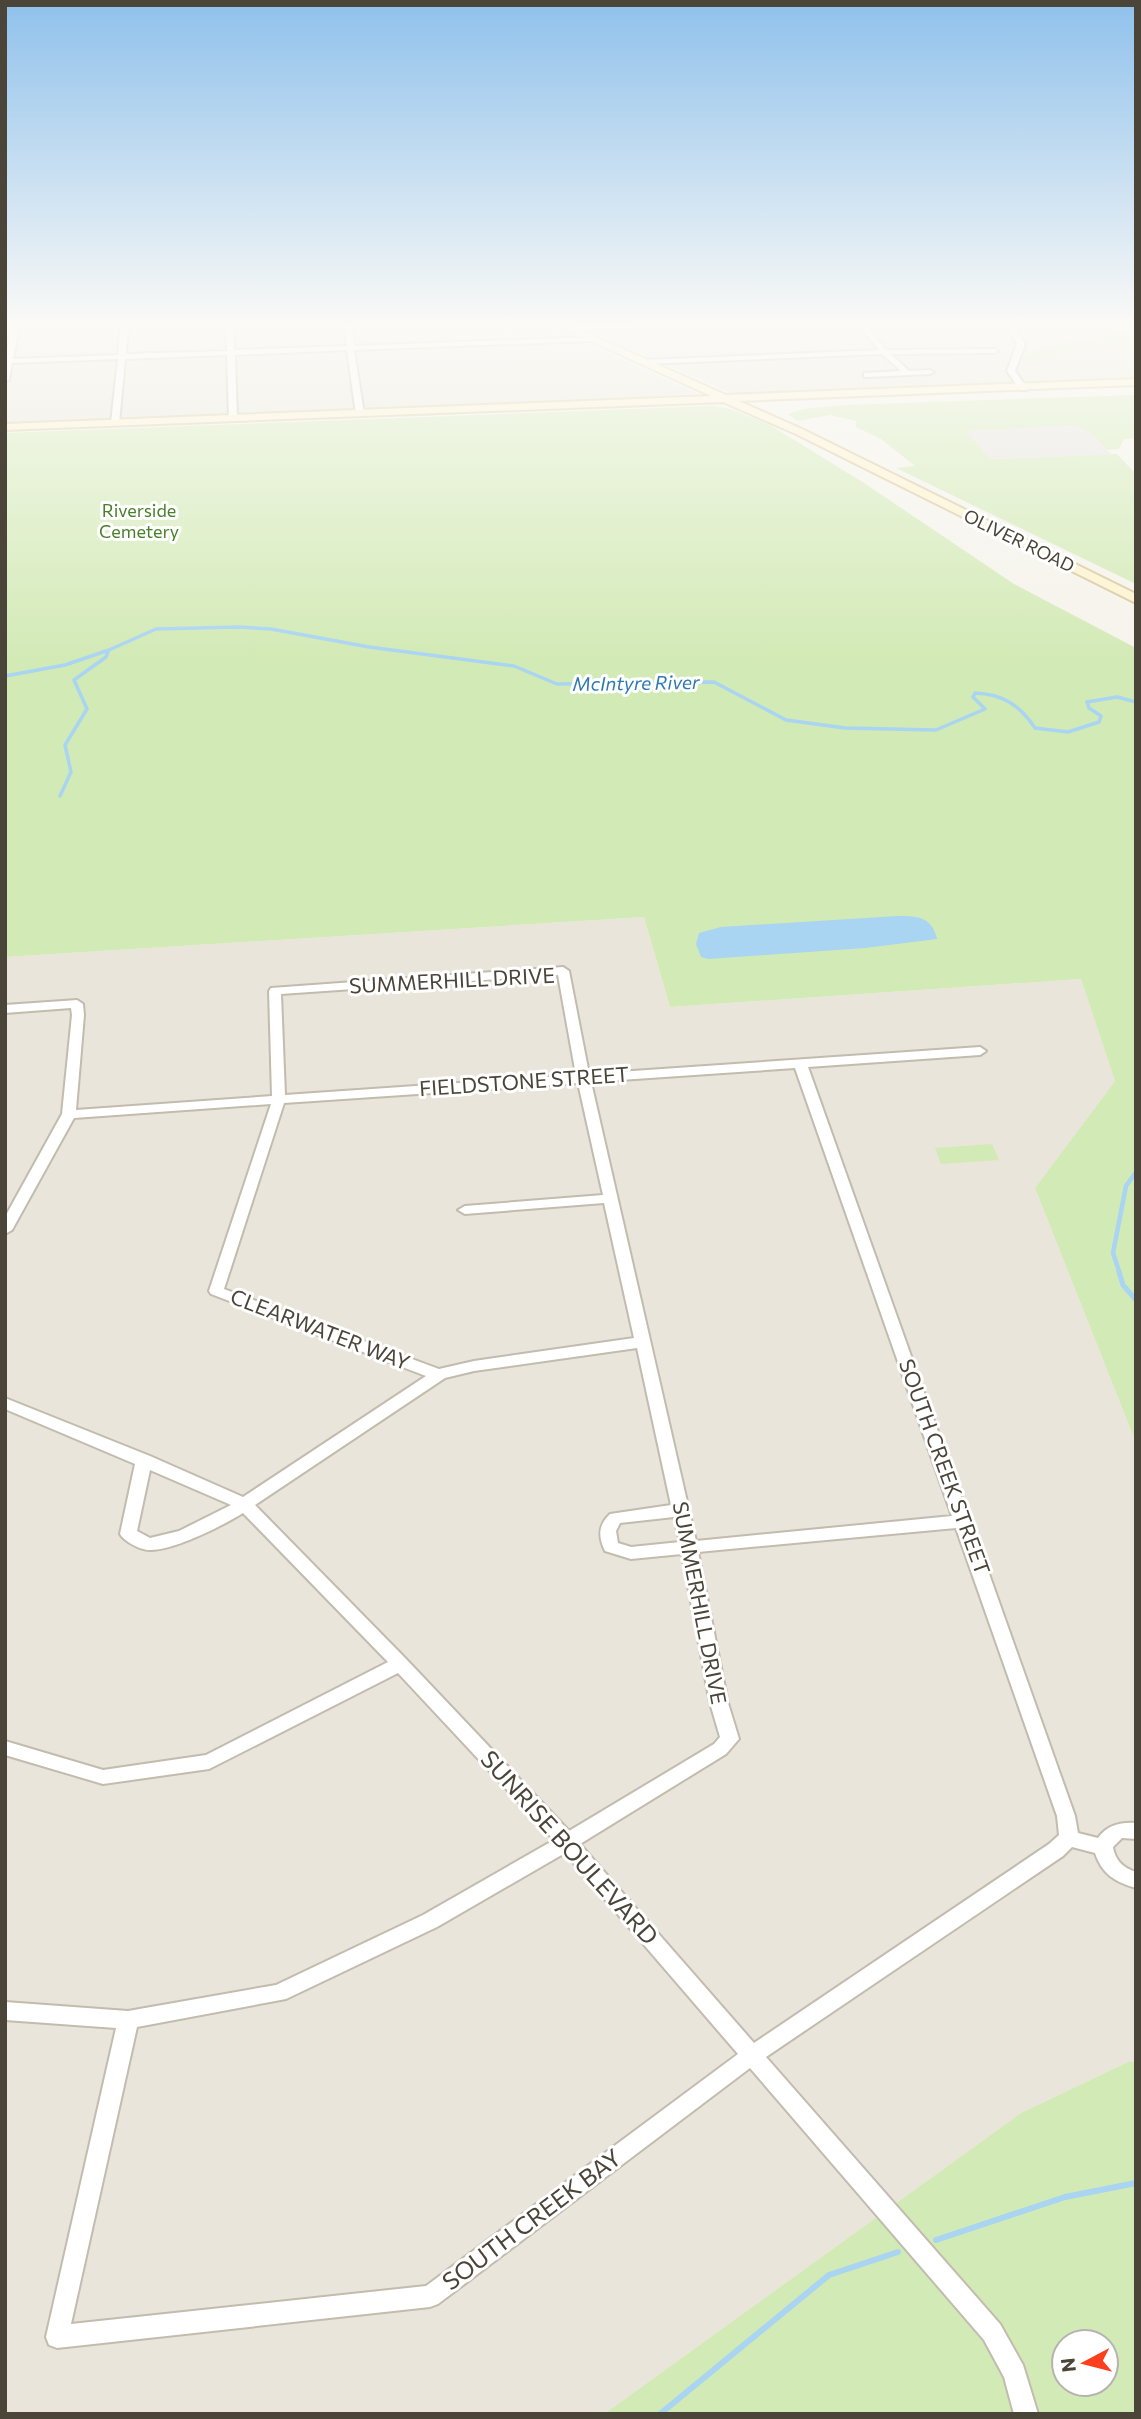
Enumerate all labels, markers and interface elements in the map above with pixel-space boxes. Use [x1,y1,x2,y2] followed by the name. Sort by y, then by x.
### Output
[99,499,179,542] park label: Riverside Cemetery
[961,504,1078,576] street label: OLIVER ROAD
[572,670,701,695] water label: McIntyre River
[348,962,556,997] street label: SUMMERHILL DRIVE
[418,1061,630,1100] street label: FIELDSTONE STREET
[227,1283,414,1374] street label: CLEARWATER WAY
[895,1355,996,1578] street label: SOUTH CREEK STREET
[669,1499,732,1706] street label: SUMMERHILL DRIVE
[475,1744,665,1950] street label: SUNRISE BOULEVARD
[436,2142,627,2296] street label: SOUTH CREEK BAY
[1050,2328,1120,2398] north arrow
[1055,2357,1080,2374] text: N

